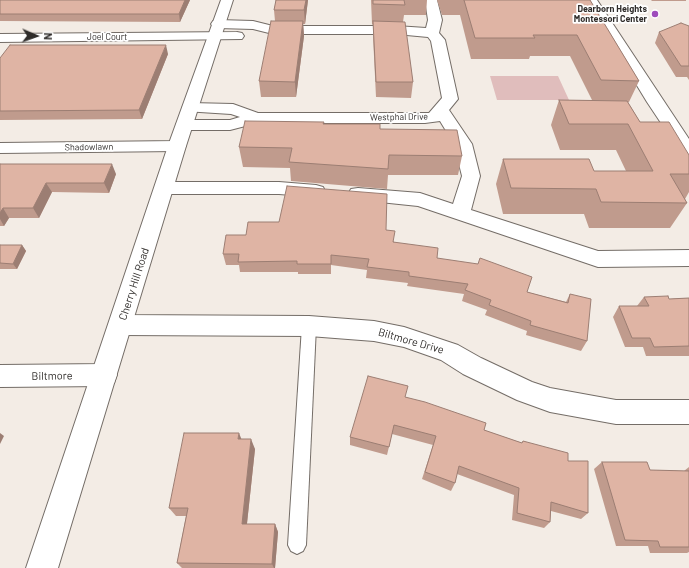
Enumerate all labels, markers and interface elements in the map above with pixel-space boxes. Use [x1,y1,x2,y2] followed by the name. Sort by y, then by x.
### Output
[574,4,647,25] place label: Dearborn Heights Montessori Center
[650,9,660,19] marker: Dearborn Heights Montessori Center
[16,16,56,56] north arrow
[87,32,127,42] street label: Joel Court
[42,33,55,40] text: N
[370,111,428,123] street label: Westphal Drive
[65,141,113,153] street label: Shadowlawn
[116,246,152,322] street label: Cherry Hill Road
[377,325,445,357] street label: Biltmore Drive
[31,369,73,383] street label: Biltmore

